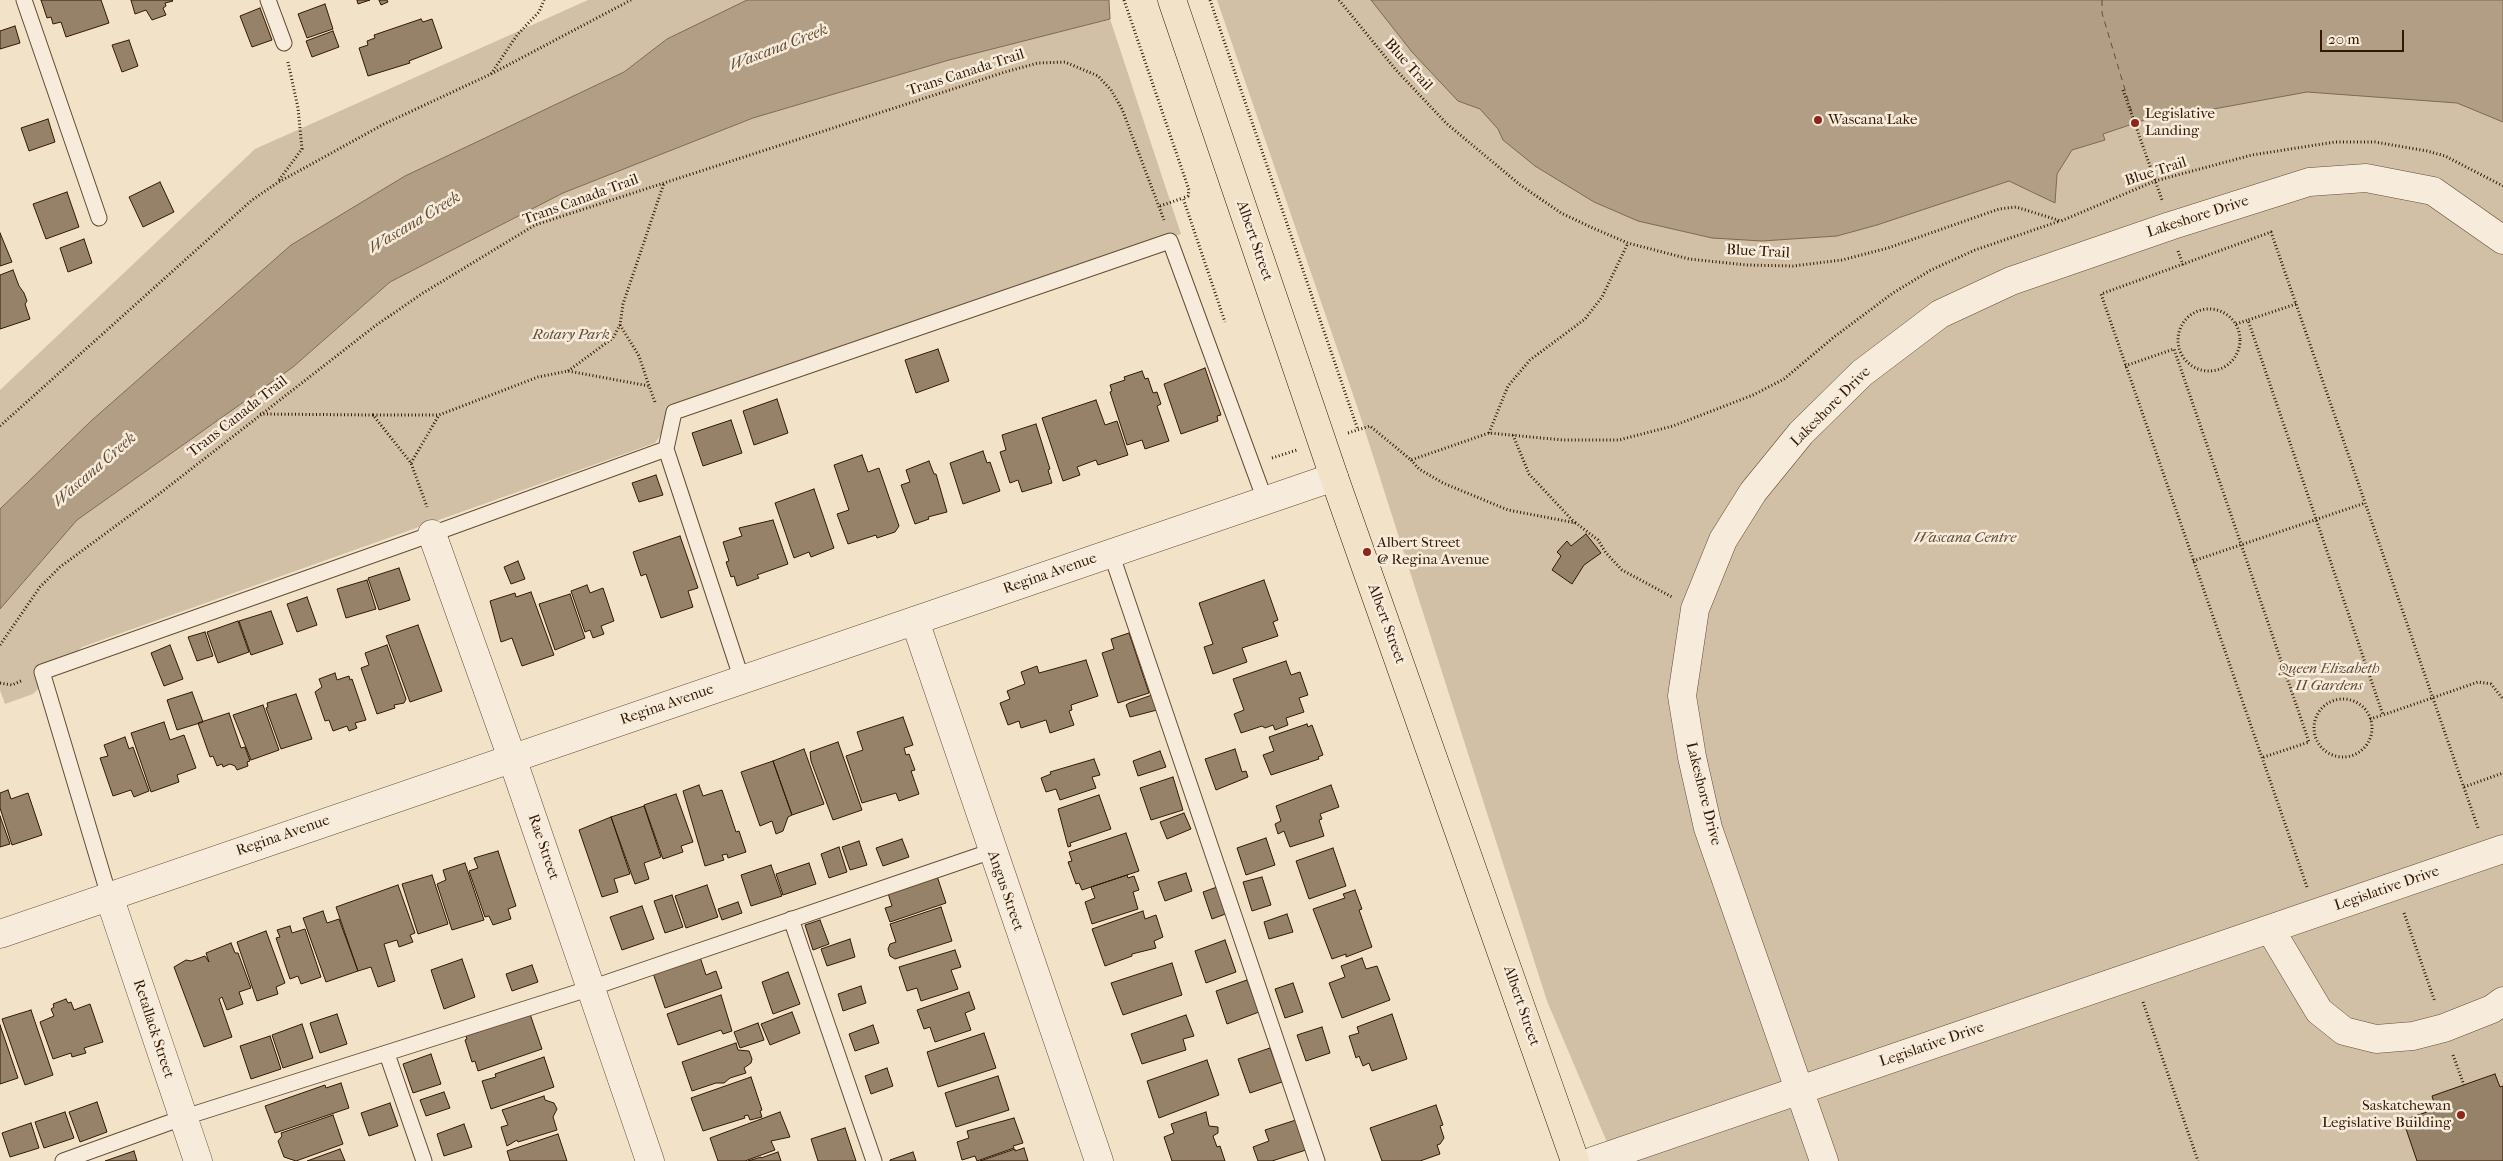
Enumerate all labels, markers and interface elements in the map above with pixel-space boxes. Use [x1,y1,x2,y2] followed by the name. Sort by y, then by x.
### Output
[727,20,831,76] water label: Wascana Creek
[2323,20,2407,52] scale bar
[2328,30,2360,48] text: 20 m
[1380,35,1436,95] street label: Blue Trail
[905,46,1027,100] street label: Trans Canada Trail
[2145,105,2215,140] place label: Legislative Landing
[1828,111,1918,129] place label: Wascana Lake
[1812,114,1824,126] marker: Wascana Lake
[2129,117,2141,129] marker: Legislative Landing
[2123,154,2189,190] street label: Blue Trail
[521,171,641,229] street label: Trans Canada Trail
[366,188,464,258] water label: Wascana Creek
[2145,192,2251,242] street label: Lakeshore Drive
[1232,199,1276,283] street label: Albert Street
[1726,241,1790,263] street label: Blue Trail
[532,326,610,344] park label: Rotary Park
[1787,363,1875,451] street label: Lakeshore Drive
[184,372,292,462] street label: Trans Canada Trail
[50,429,140,511] water label: Wascana Creek
[1914,529,2016,547] park label: Wascana Centre
[1377,534,1489,569] place label: Albert Street @ Regina Avenue
[1361,546,1373,558] marker: Albert Street @ Regina Avenue
[1001,550,1099,598] street label: Regina Avenue
[1363,582,1409,666] street label: Albert Street
[2278,660,2380,695] park label: Queen Elizabeth II Gardens
[618,681,716,729] street label: Regina Avenue
[1681,740,1725,848] street label: Lakeshore Drive
[234,812,332,860] street label: Regina Avenue
[523,812,563,882] street label: Rae Street
[983,849,1027,933] street label: Angus Street
[2332,863,2442,915] street label: Legislative Drive
[1499,964,1543,1048] street label: Albert Street
[129,977,177,1081] street label: Retallack Street
[1877,1019,1987,1071] street label: Legislative Drive
[2322,1097,2451,1132] place label: Saskatchewan Legislative Building
[2455,1109,2467,1121] marker: Saskatchewan Legislative Building

